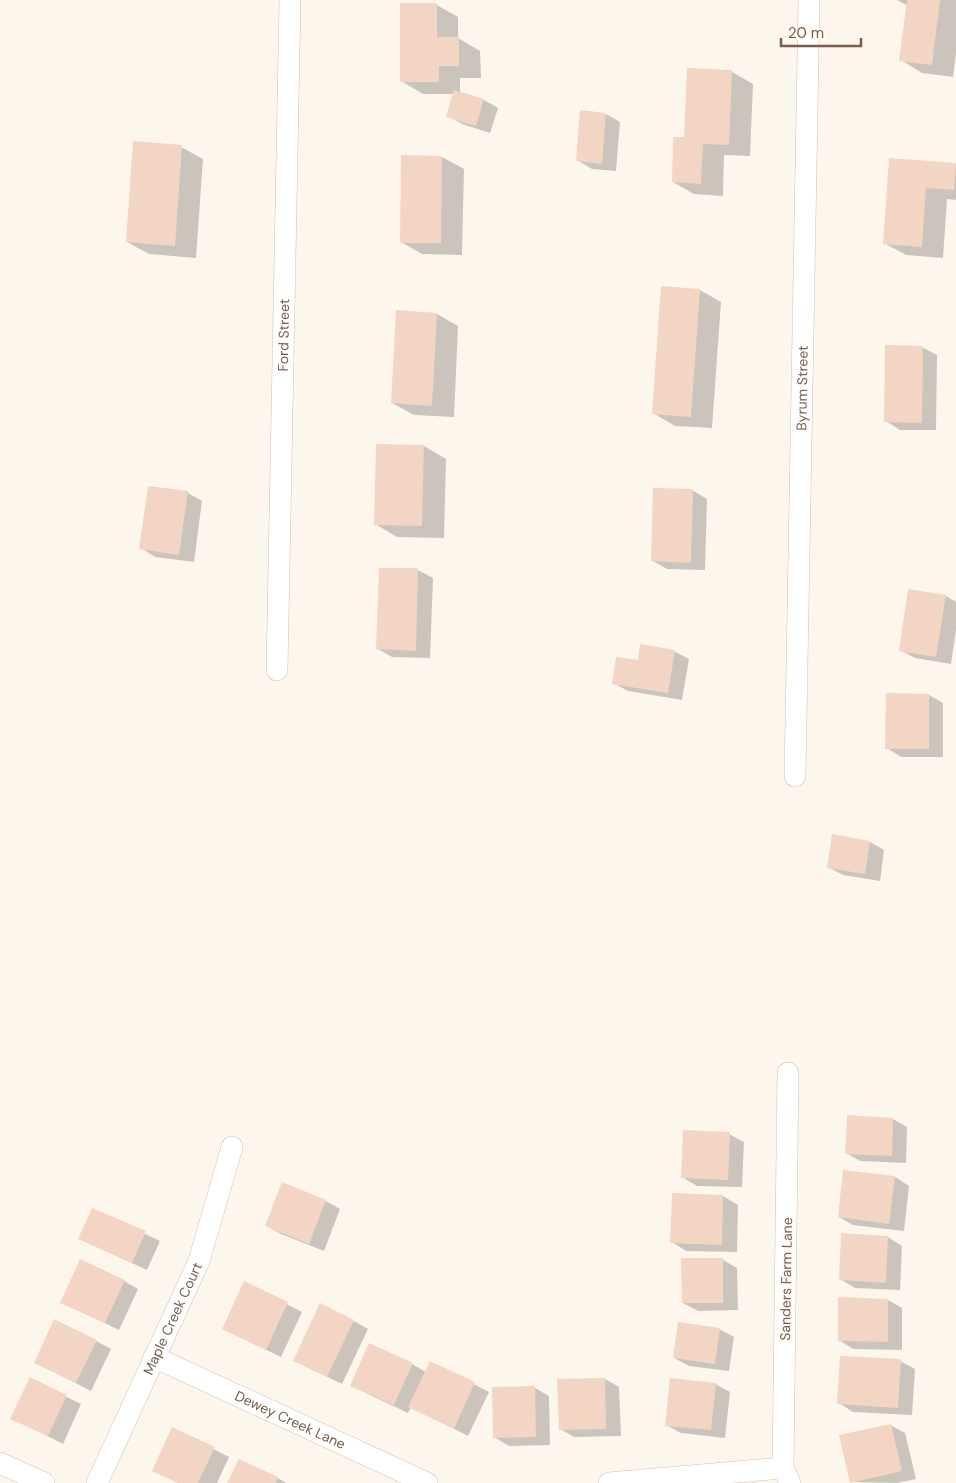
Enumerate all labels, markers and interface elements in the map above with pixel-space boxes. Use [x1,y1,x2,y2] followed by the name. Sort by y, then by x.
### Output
[781,15,861,47] scale bar
[788,23,824,43] text: 20 m
[274,299,293,372] street label: Ford Street
[792,345,812,431] street label: Byrum Street
[776,1217,796,1341] street label: Sanders Farm Lane
[139,1259,206,1378] street label: Maple Creek Court
[232,1387,348,1453] street label: Dewey Creek Lane

